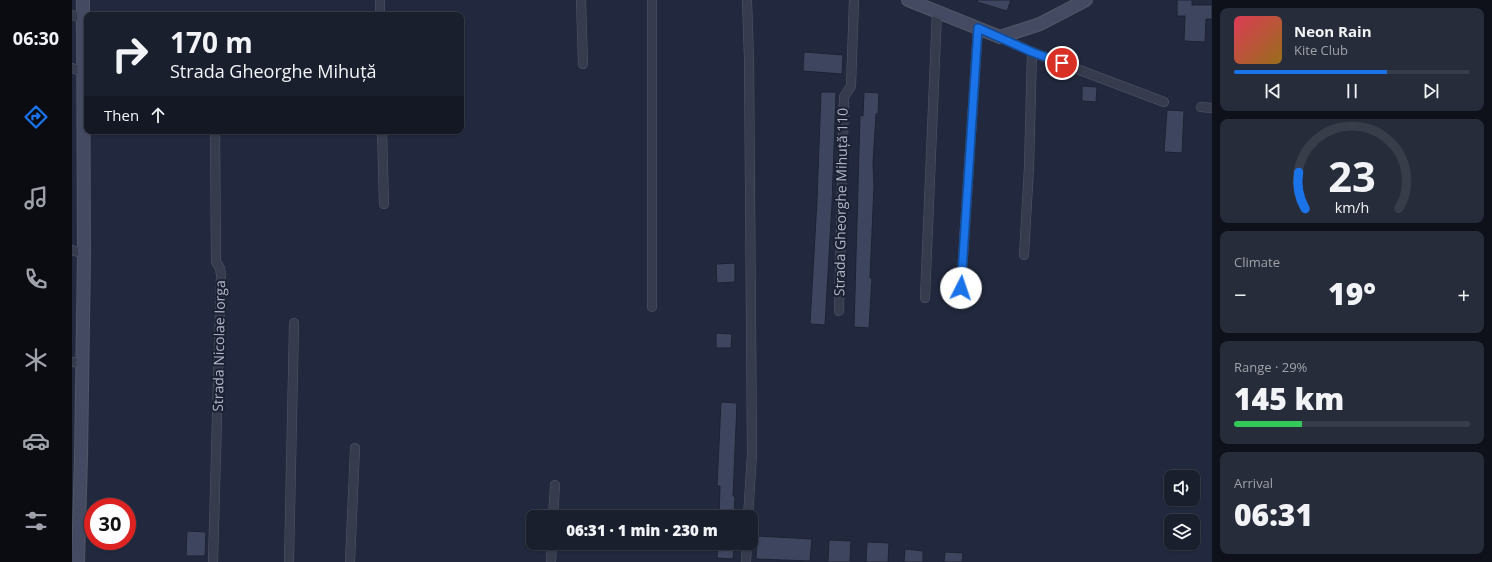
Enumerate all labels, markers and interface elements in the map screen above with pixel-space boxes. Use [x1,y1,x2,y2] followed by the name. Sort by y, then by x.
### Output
[1294,21,1372,41] text: Neon Rain
[170,23,253,61] text: 170 m
[13,26,59,50] text: 06:30
[104,28,156,80] icon: right
[1294,41,1348,59] text: Kite Club
[1045,46,1079,80] pin
[1051,52,1073,74] icon: arrive
[170,59,377,83] text: Strada Gheorghe Mihuță
[1262,80,1284,102] icon: previous
[1341,80,1363,102] icon: pause
[1420,80,1442,102] icon: next
[22,103,50,131] icon: directions
[147,104,169,126] icon: ahead
[104,105,139,125] text: Then
[829,108,852,296] street label: Strada Gheorghe Mihuță 110
[1328,147,1376,203] text: 23
[22,184,50,212] icon: music
[1335,197,1369,216] text: km/h
[1234,253,1280,271] text: Climate
[22,265,50,293] icon: phone
[940,267,982,309] position arrow
[1328,273,1376,314] text: 19°
[1234,279,1247,309] text: −
[1457,279,1470,309] text: +
[208,280,229,412] street label: Strada Nicolae Iorga
[22,346,50,374] icon: climate
[1234,358,1307,376] text: Range · 29%
[1234,378,1344,419] text: 145 km
[22,427,50,455] icon: car
[1164,470,1200,550] map controls
[1164,470,1200,506] button: sound
[1234,474,1273,492] text: Arrival
[1234,494,1313,535] text: 06:31
[84,498,136,550] speed limit sign: 30
[22,507,50,535] icon: filters
[1164,514,1200,550] button: layers
[566,520,718,540] text: 06:31 · 1 min · 230 m

